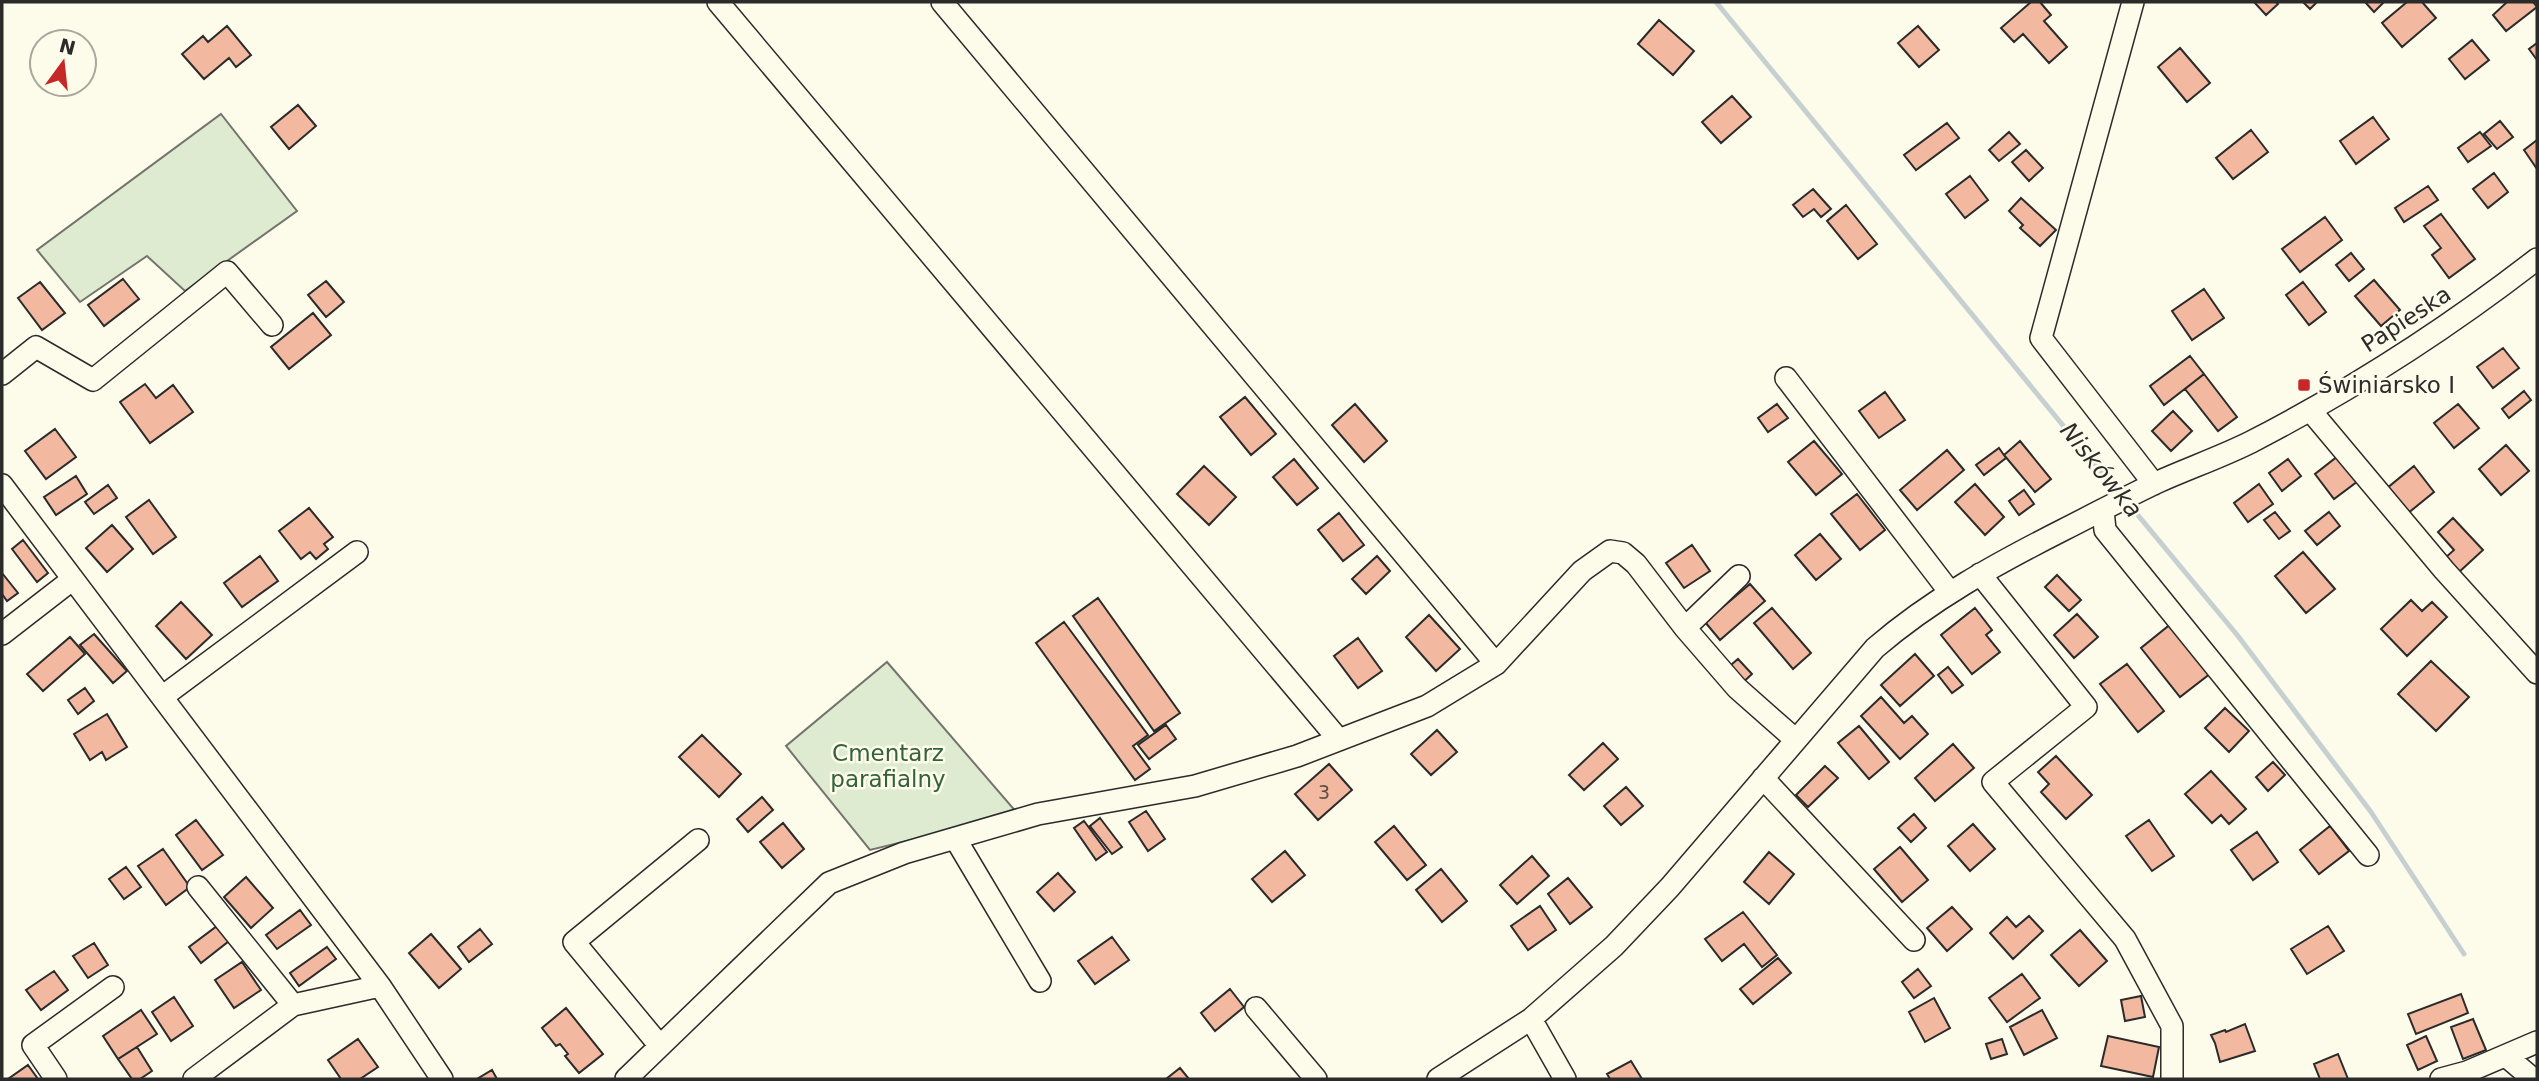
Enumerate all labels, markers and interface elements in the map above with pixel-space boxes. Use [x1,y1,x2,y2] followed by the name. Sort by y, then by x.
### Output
[28,28,98,98] north arrow
[57,34,78,59] text: N
[2357,281,2455,357] street label: Papieska
[2318,371,2455,398] place label: Świniarsko I
[2296,377,2312,393] marker: Świniarsko I
[2054,417,2148,523] water label: Niskówka
[830,740,946,792] park label: Cmentarz parafialny
[1318,781,1330,803] house number: 3

